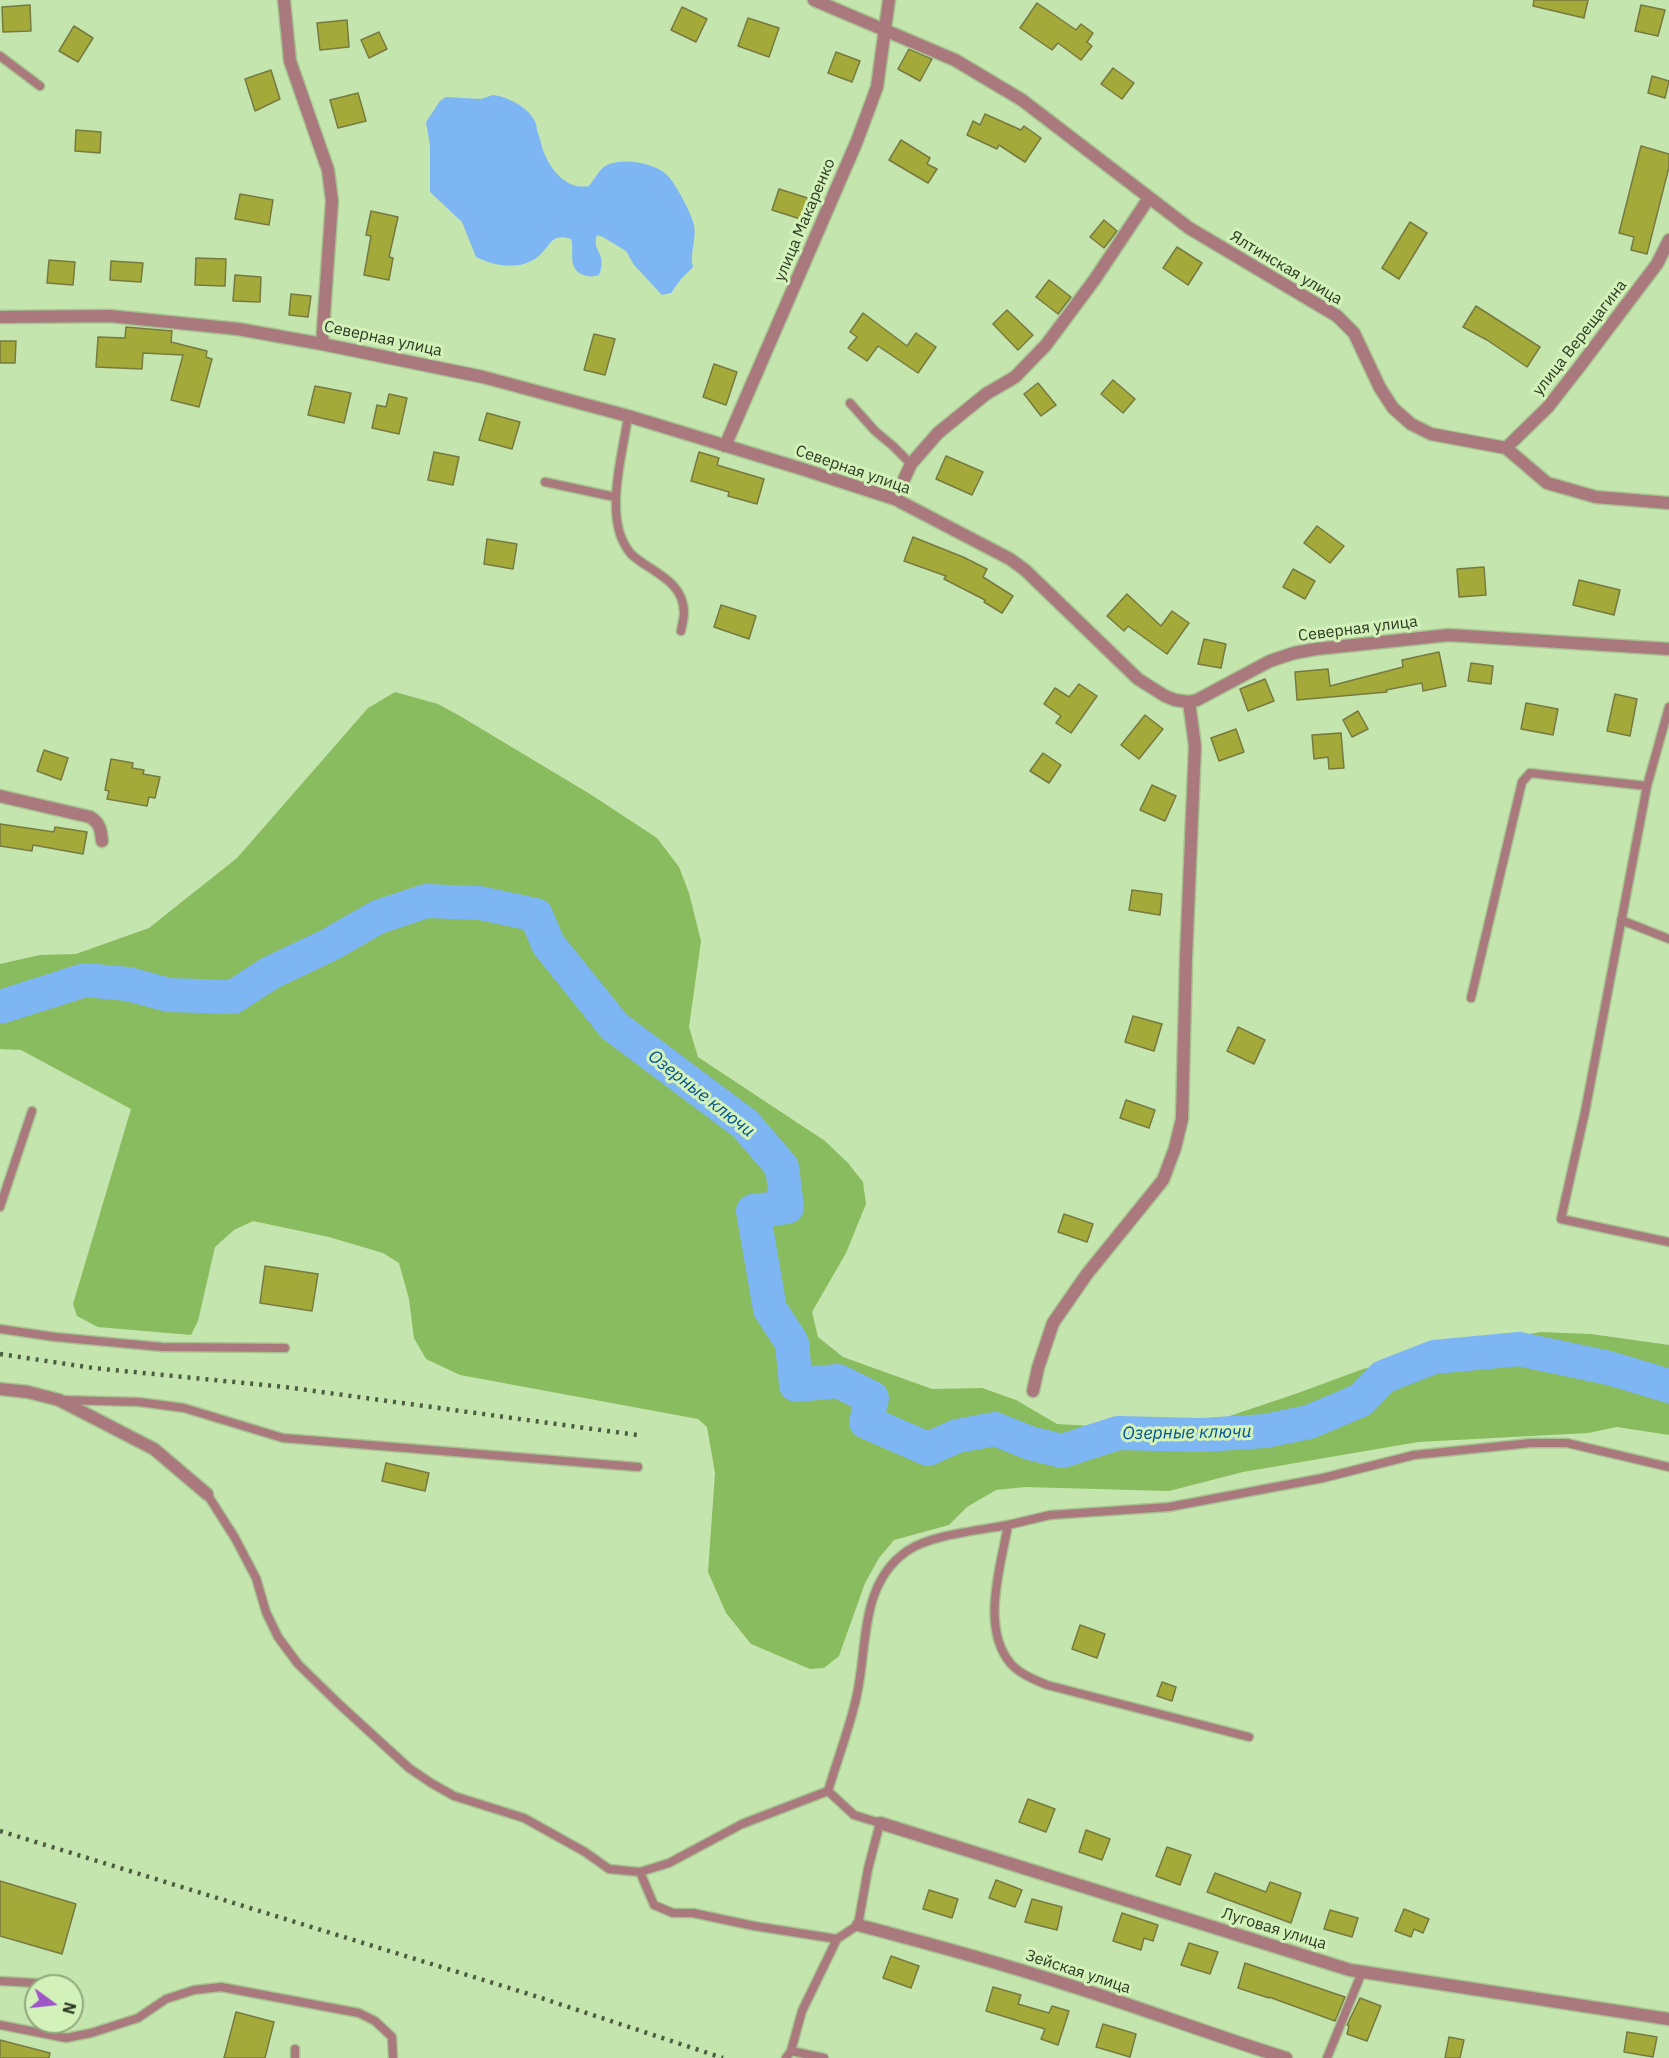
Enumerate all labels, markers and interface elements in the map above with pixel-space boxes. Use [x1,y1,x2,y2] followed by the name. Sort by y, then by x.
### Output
[770,156,840,284] street label: улица Макаренко
[1226,227,1346,309] street label: Ялтинская улица
[1529,276,1631,400] street label: улица Верещагина
[322,317,444,361] street label: Северная улица
[793,441,913,499] street label: Северная улица
[1297,612,1419,646] street label: Северная улица
[644,1046,758,1142] water label: Озерные ключи
[1122,1421,1252,1445] water label: Озерные ключи
[1219,1904,1329,1954] street label: Луговая улица
[1023,1946,1133,1998] street label: Зейская улица
[24,1974,84,2034] north arrow
[58,2000,81,2016] text: N

